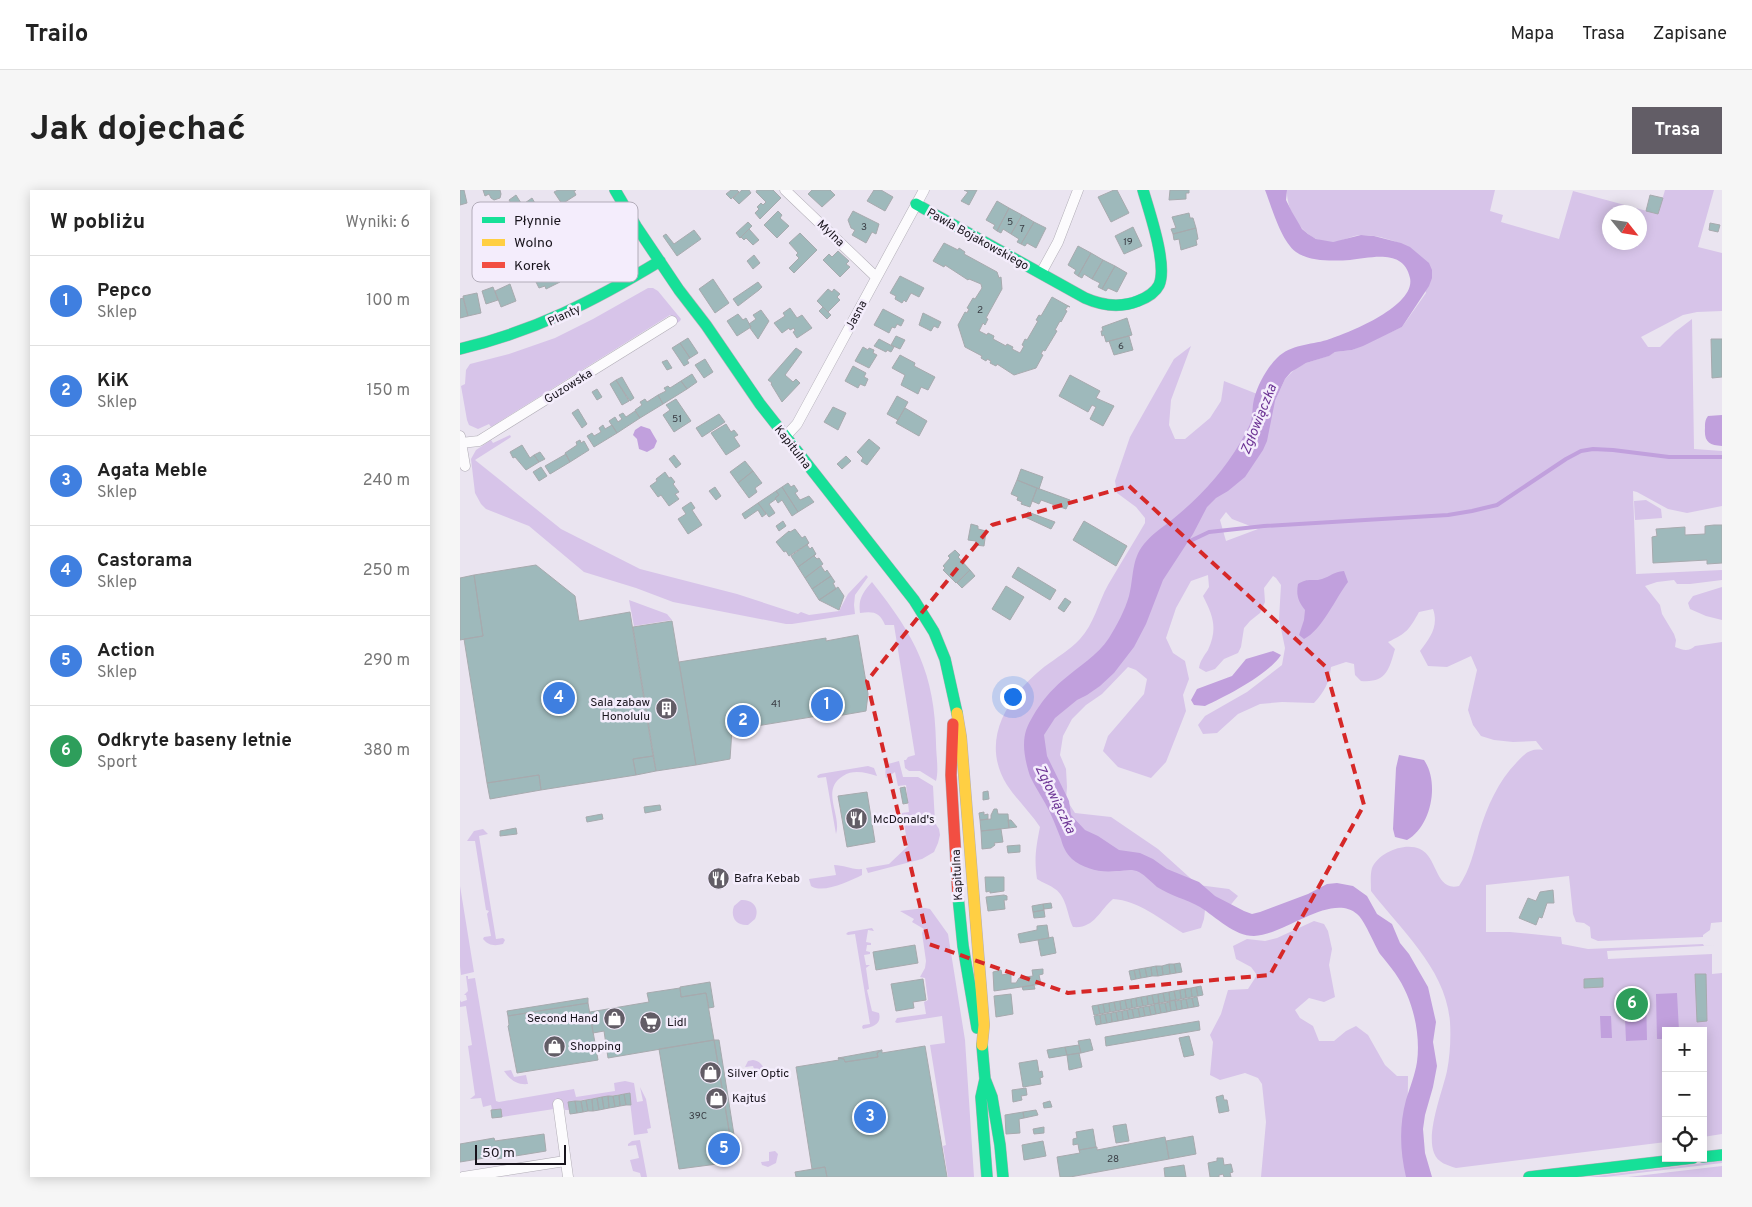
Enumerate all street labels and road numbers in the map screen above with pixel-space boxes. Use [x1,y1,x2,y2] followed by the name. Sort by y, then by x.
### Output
[924,205,1032,275] street label: Pawła Bojakowskiego
[813,217,847,251] street label: Mylna
[842,298,871,333] street label: Jasna
[545,301,583,330] street label: Planty
[541,366,596,408] street label: Guzowska
[770,422,814,473] street label: Kapitulna
[949,849,967,901] street label: Kapitulna

